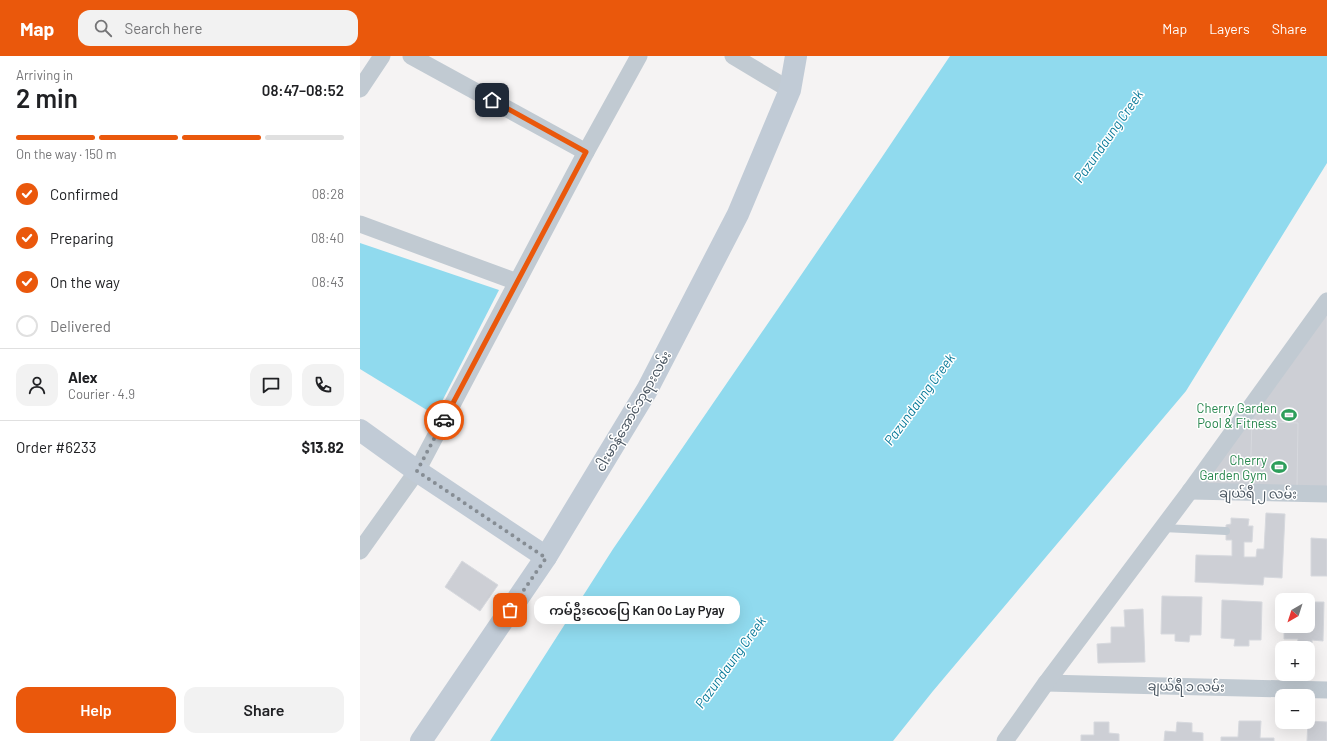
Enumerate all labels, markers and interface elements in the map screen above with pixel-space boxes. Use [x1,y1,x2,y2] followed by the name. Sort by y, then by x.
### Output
[78,10,358,46] search box
[20,17,54,40] text: Map
[92,17,114,39] icon: search
[124,19,202,37] text: Search here
[1162,20,1187,37] text: Map
[1209,20,1250,37] text: Layers
[1272,20,1307,37] text: Share
[16,67,73,83] text: Arriving in
[262,81,344,99] text: 08:47–08:52
[16,82,78,113] text: 2 min
[475,83,509,117] pin
[1070,86,1147,186] water label: Pazundaung Creek
[481,89,503,111] icon: home
[16,146,117,162] text: On the way · 150 m
[16,183,38,205] icon: check
[50,185,118,203] text: Confirmed
[312,186,344,202] text: 08:28
[16,227,38,249] icon: check
[50,229,114,247] text: Preparing
[311,230,344,246] text: 08:40
[16,271,38,293] icon: check
[50,273,120,291] text: On the way
[312,274,344,290] text: 08:43
[50,317,111,335] text: Delivered
[592,348,677,476] street label: ငါးမာန်အောင်ဘုရားလမ်း
[880,349,958,448] water label: Pazundaung Creek
[16,364,58,406] button: person
[250,364,292,406] button: chat
[302,364,344,406] button: phone
[68,368,98,386] text: Alex
[68,386,135,402] text: Courier · 4.9
[424,400,464,440] courier
[1197,400,1277,431] place label: Cherry Garden Pool & Fitness
[1280,406,1298,424] sports icon: Cherry Garden Pool & Fitness
[433,409,455,431] icon: car
[16,438,96,456] text: Order #6233
[301,438,344,456] text: $13.82
[1199,452,1267,483] place label: Cherry Garden Gym
[1270,458,1288,476] sports icon: Cherry Garden Gym
[1219,484,1297,505] street label: ချယ်ရီ ၂ လမ်း
[493,593,527,627] pin
[1275,593,1315,633] north arrow
[1275,593,1315,729] map controls
[534,596,740,624] callout: ကမ်ဦးလေပြေ Kan Oo Lay Pyay
[499,599,521,621] icon: bag
[549,602,725,618] text: ကမ်ဦးလေပြေ Kan Oo Lay Pyay
[691,612,769,711] water label: Pazundaung Creek
[1275,641,1315,681] button: +
[1147,677,1225,698] street label: ချယ်ရီ ၁ လမ်း
[16,687,176,733] button: Help
[184,687,344,733] button: Share
[1275,689,1315,729] button: −

